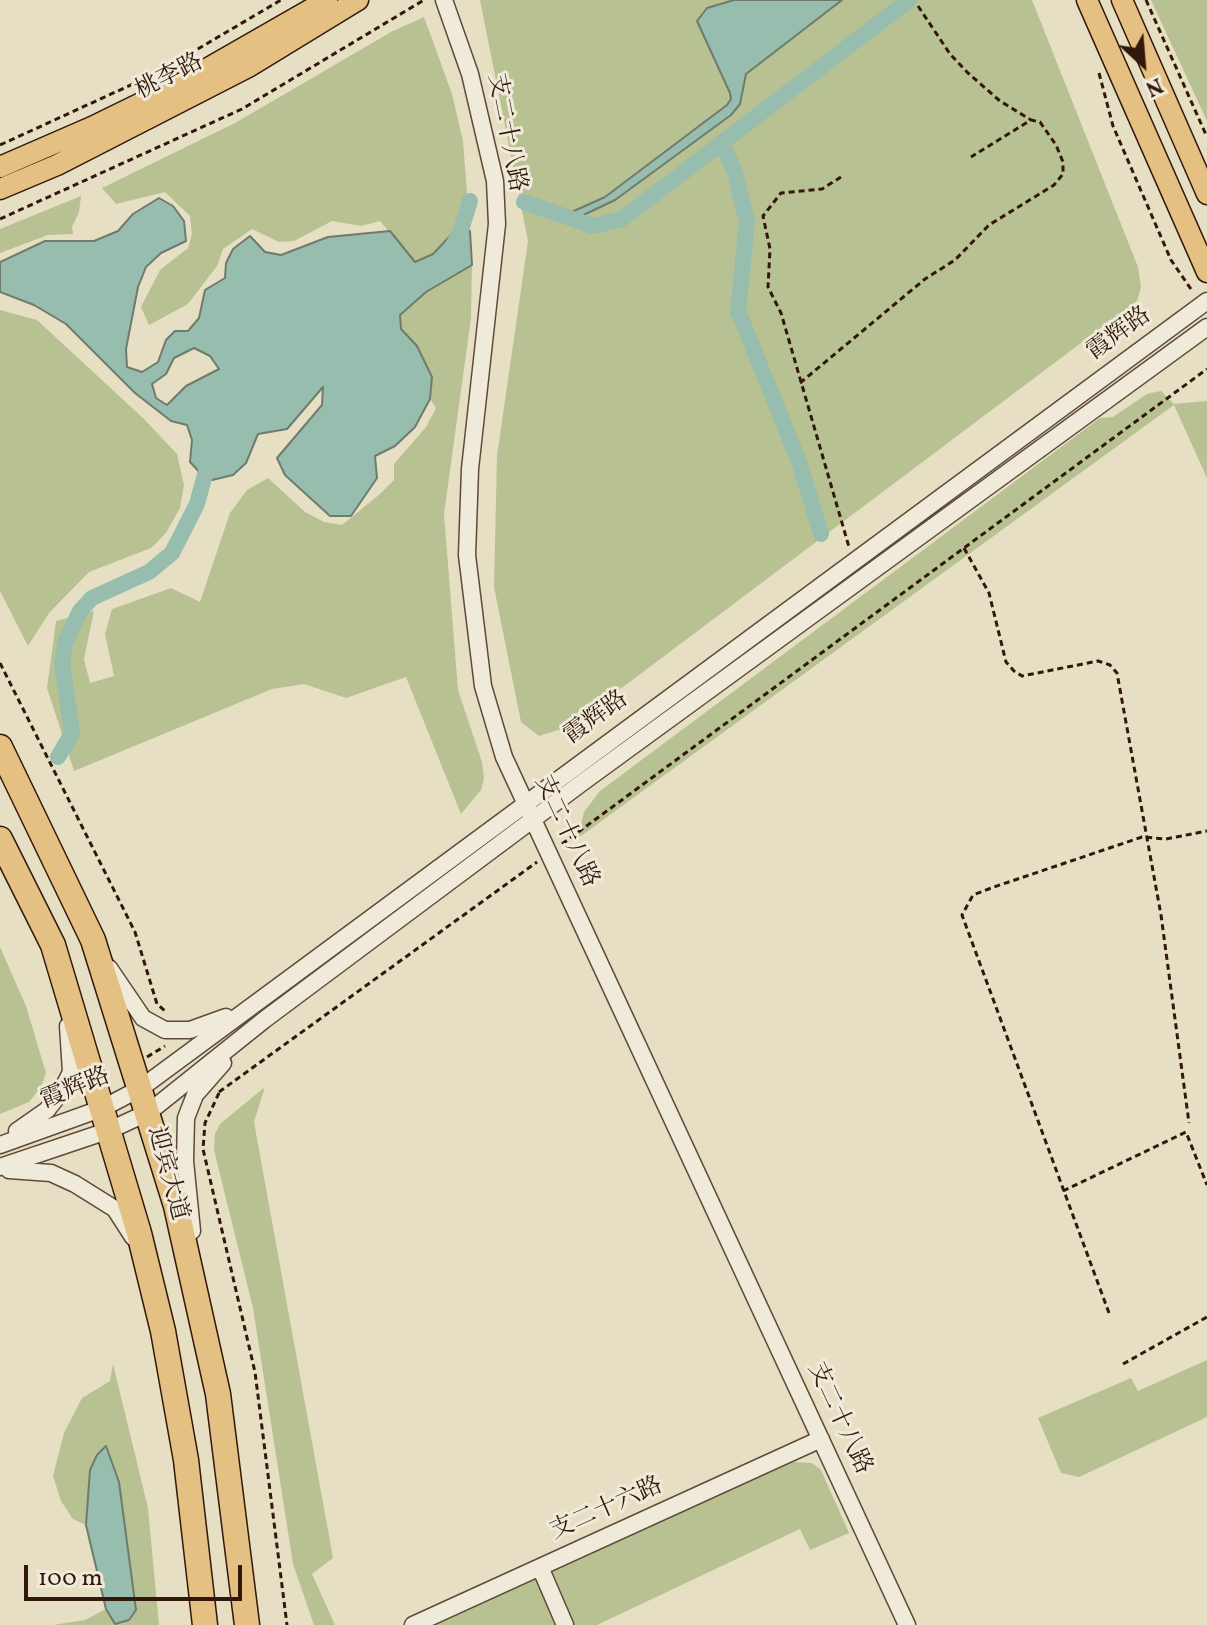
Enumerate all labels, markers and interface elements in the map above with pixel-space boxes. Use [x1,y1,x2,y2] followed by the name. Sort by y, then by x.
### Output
[1103,24,1183,104] north arrow
[131,49,209,107] street label: 桃李路
[1140,69,1168,103] text: N
[479,71,531,195] street label: 支二十八路
[1082,302,1158,368] street label: 霞辉路
[559,686,635,752] street label: 霞辉路
[527,772,603,892] street label: 支二十八路
[37,1063,115,1117] street label: 霞辉路
[140,1124,192,1224] street label: 迎宾大道
[800,1359,876,1479] street label: 支二十八路
[546,1472,668,1548] street label: 支二十六路
[28,1549,246,1599] scale bar
[38,1562,103,1596] text: 100 m

